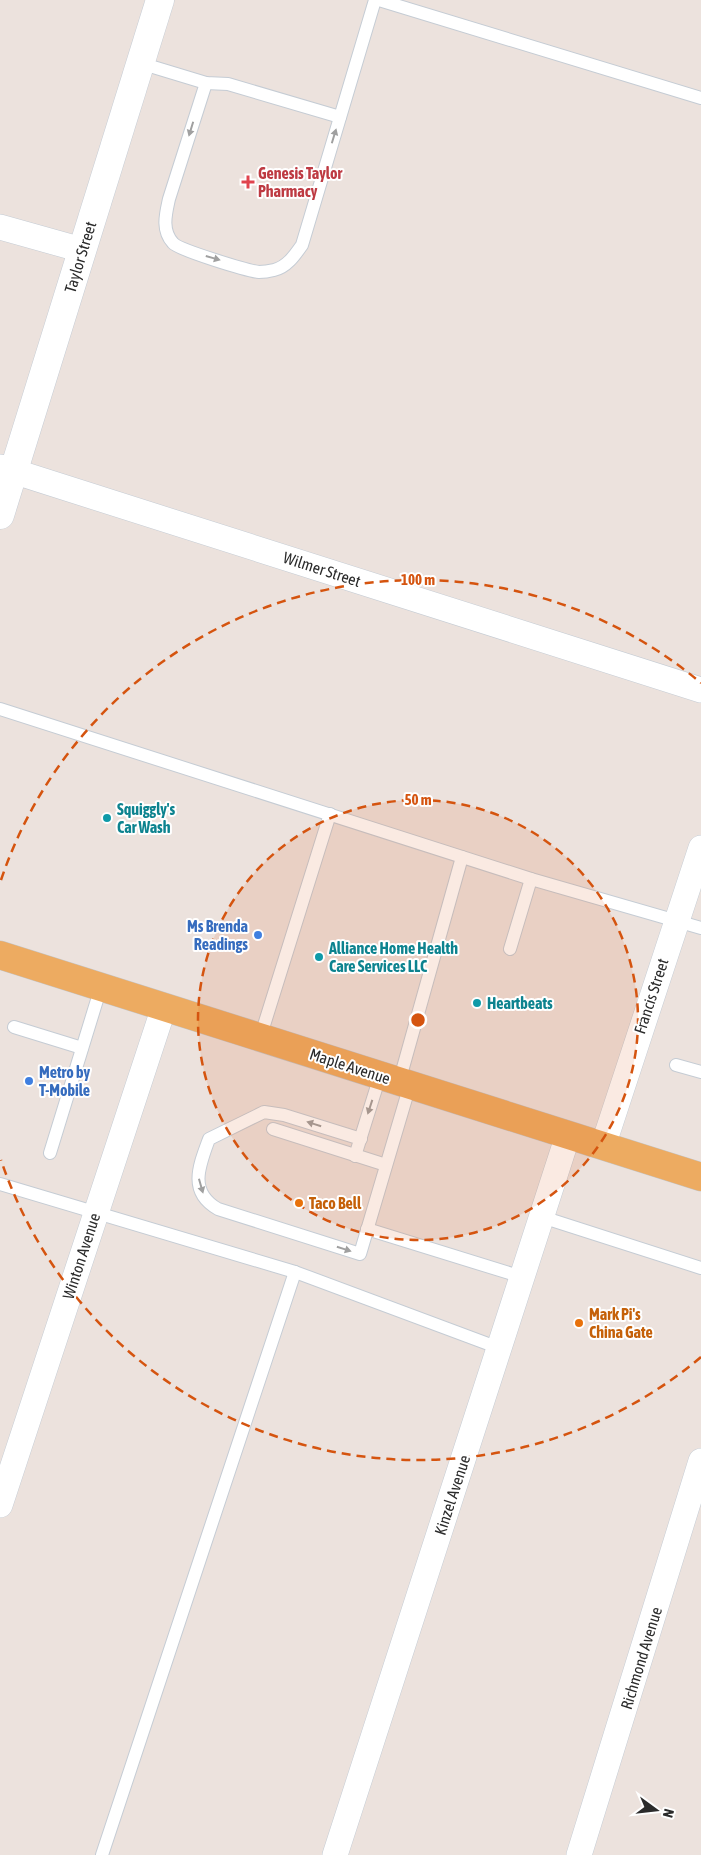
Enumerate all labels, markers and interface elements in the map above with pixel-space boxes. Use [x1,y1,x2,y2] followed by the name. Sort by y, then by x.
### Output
[187,122,195,137] one-way arrow
[331,129,339,144] one-way arrow
[258,164,342,200] place label: Genesis Taylor Pharmacy
[242,176,254,188] marker: Genesis Taylor Pharmacy
[61,219,100,295] street label: Taylor Street
[206,255,221,263] one-way arrow
[281,548,363,590] street label: Wilmer Street
[401,571,435,588] text: 100 m
[405,791,432,808] text: 50 m
[117,800,175,836] place label: Squiggly's Car Wash
[101,812,113,824] marker: Squiggly's Car Wash
[187,917,248,953] place label: Ms Brenda Readings
[252,929,264,941] marker: Ms Brenda Readings
[328,939,458,975] place label: Alliance Home Health Care Services LLC
[313,951,325,963] marker: Alliance Home Health Care Services LLC
[630,956,672,1036] street label: Francis Street
[487,994,553,1012] place label: Heartbeats
[471,997,483,1009] marker: Heartbeats
[409,1011,427,1029] centre of rings
[307,1045,393,1088] street label: Maple Avenue
[39,1063,90,1099] place label: Metro by T-Mobile
[23,1075,35,1087] marker: Metro by T-Mobile
[366,1100,374,1115] one-way arrow
[306,1120,321,1128] one-way arrow
[197,1178,205,1194] one-way arrow
[309,1194,362,1212] place label: Taco Bell
[293,1197,305,1209] marker: Taco Bell
[59,1211,103,1301] street label: Winton Avenue
[336,1245,351,1253] one-way arrow
[589,1305,653,1341] place label: Mark Pi's China Gate
[573,1317,585,1329] marker: Mark Pi's China Gate
[431,1453,473,1537] street label: Kinzel Avenue
[617,1605,665,1711] street label: Richmond Avenue
[631,1785,681,1835] north arrow
[660,1807,677,1819] text: N

